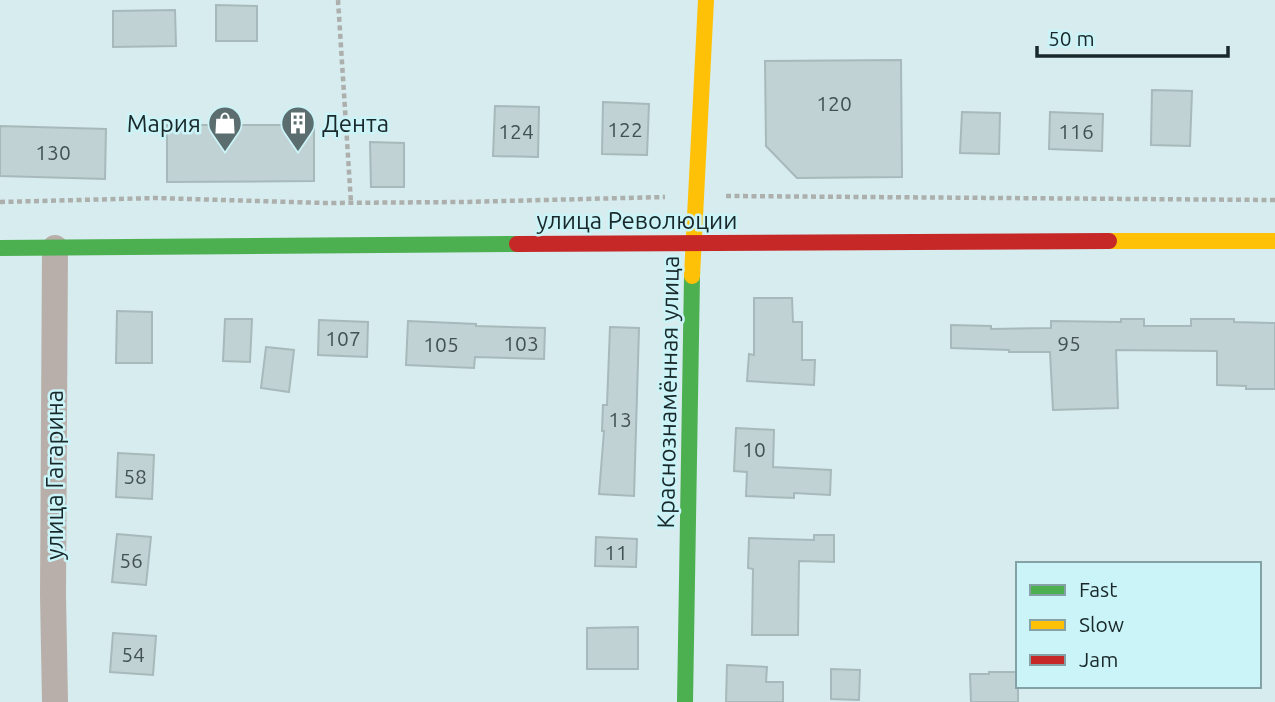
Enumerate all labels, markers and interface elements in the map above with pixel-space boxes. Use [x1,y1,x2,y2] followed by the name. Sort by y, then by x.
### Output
[1037,14,1228,58] scale bar
[1048,26,1095,50] text: 50 m
[816,91,852,115] house number: 120
[206,104,244,153] shop icon: Мария
[279,104,317,153] building icon: Дента
[127,110,201,137] place label: Мария
[322,110,389,137] place label: Дента
[607,117,643,141] house number: 122
[498,119,534,143] house number: 124
[1058,119,1094,143] house number: 116
[35,140,71,164] house number: 130
[536,207,738,234] street label: улица Революции
[652,255,684,529] street label: Краснознамённая улица
[325,326,361,350] house number: 107
[503,331,539,355] house number: 103
[1057,331,1081,355] house number: 95
[423,332,459,356] house number: 105
[41,390,68,560] street label: улица Гагарина
[608,407,632,431] house number: 13
[742,437,766,461] house number: 10
[123,464,147,488] house number: 58
[604,540,628,564] house number: 11
[119,548,143,572] house number: 56
[1016,562,1261,688] legend
[1079,577,1117,601] text: Fast
[1079,612,1124,636] text: Slow
[121,642,145,666] house number: 54
[1079,647,1118,671] text: Jam

